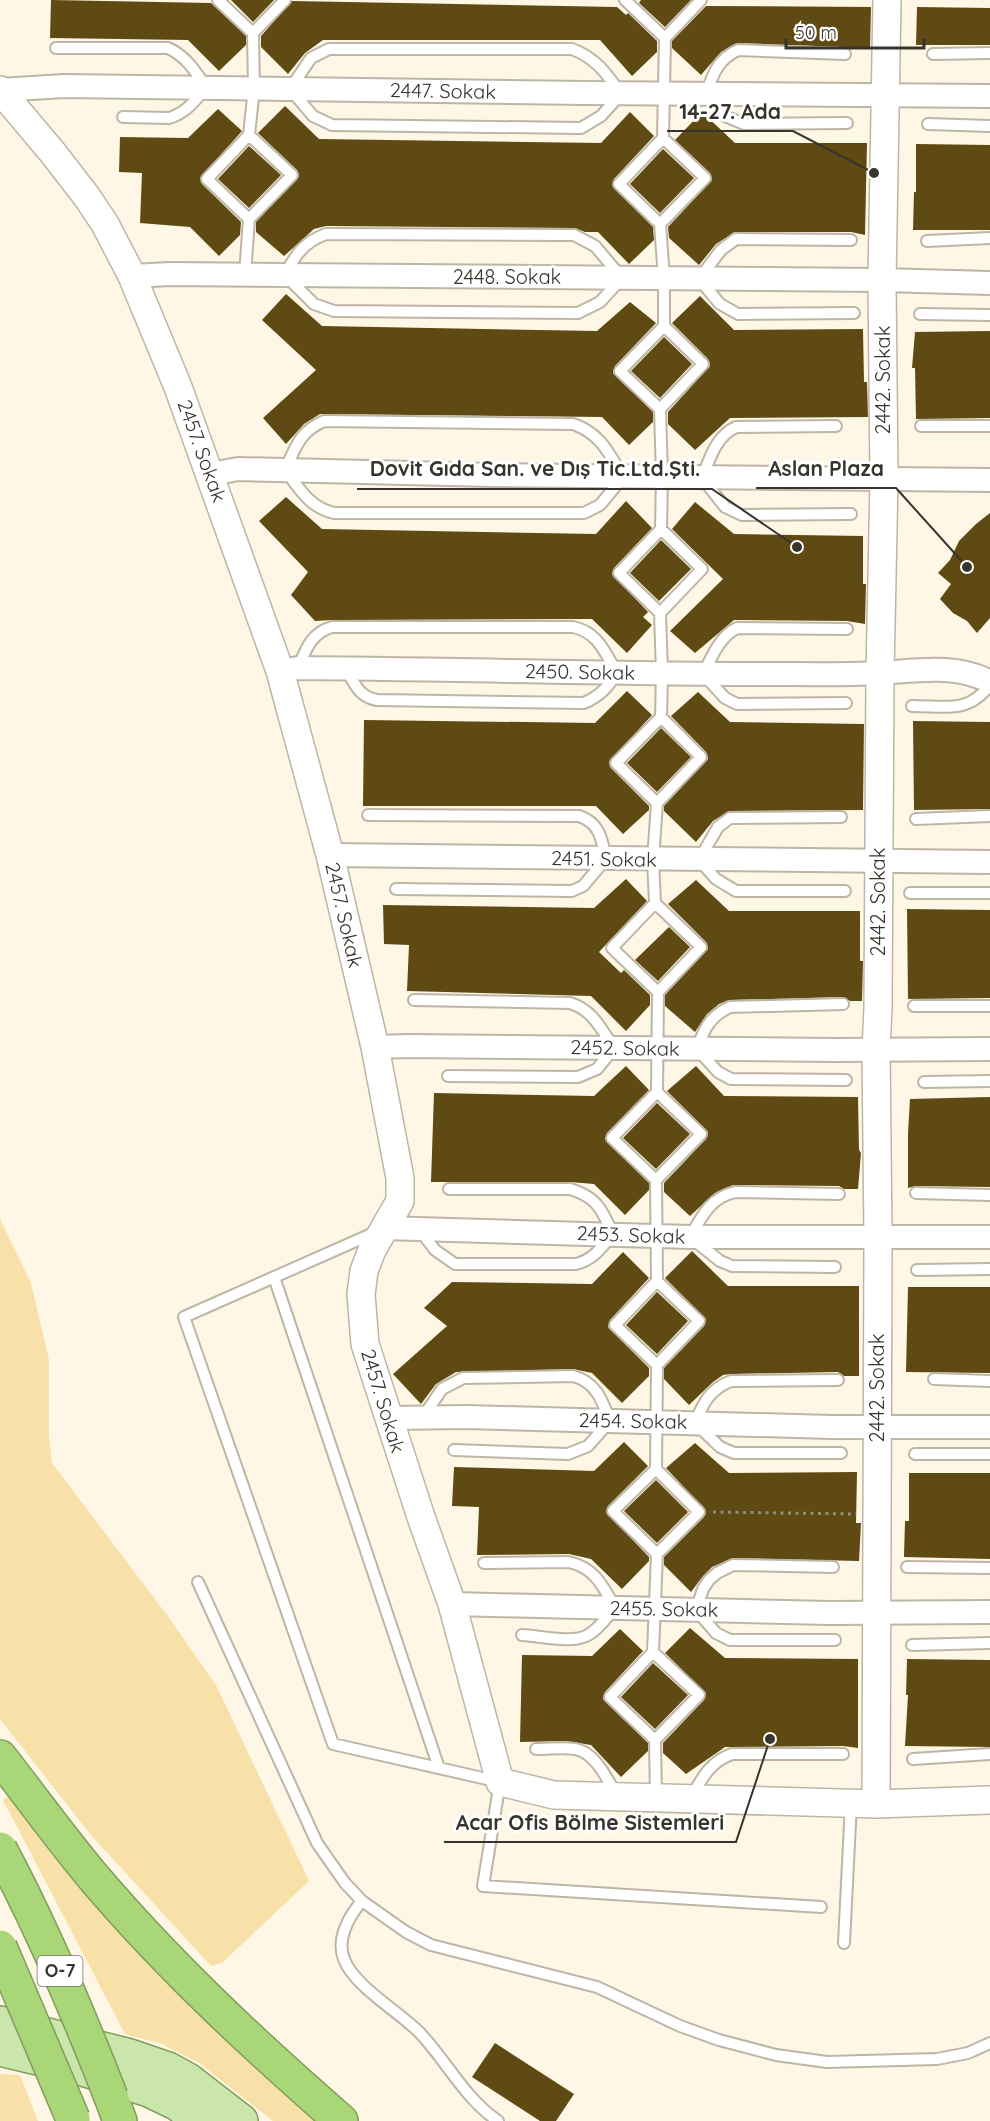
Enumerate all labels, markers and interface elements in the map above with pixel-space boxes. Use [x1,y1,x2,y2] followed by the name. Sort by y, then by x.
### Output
[786,12,924,50] scale bar
[795,21,837,44] text: 50 m
[390,77,496,104] street label: 2447. Sokak
[667,92,793,131] callout: 14-27. Ada
[679,98,781,124] text: 14-27. Ada
[453,264,561,289] street label: 2448. Sokak
[870,326,895,434] street label: 2442. Sokak
[172,396,233,505] street label: 2457. Sokak
[756,449,896,488] callout: Aslan Plaza
[357,450,712,489] callout: Dovit Gıda San. ve Dış Tic.Ltd.Şti.
[370,455,700,481] text: Dovit Gıda San. ve Dış Tic.Ltd.Şti.
[768,455,884,481] text: Aslan Plaza
[525,658,635,685] street label: 2450. Sokak
[551,845,657,872] street label: 2451. Sokak
[865,848,890,956] street label: 2442. Sokak
[320,860,369,970] street label: 2457. Sokak
[570,1034,680,1061] street label: 2452. Sokak
[576,1220,686,1249] street label: 2453. Sokak
[864,1334,889,1442] street label: 2442. Sokak
[356,1346,411,1456] street label: 2457. Sokak
[578,1407,688,1434] street label: 2454. Sokak
[609,1595,719,1622] street label: 2455. Sokak
[444,1803,736,1842] callout: Acar Ofis Bölme Sistemleri
[456,1809,724,1835] text: Acar Ofis Bölme Sistemleri
[38,1956,82,1986] road number: O-7

